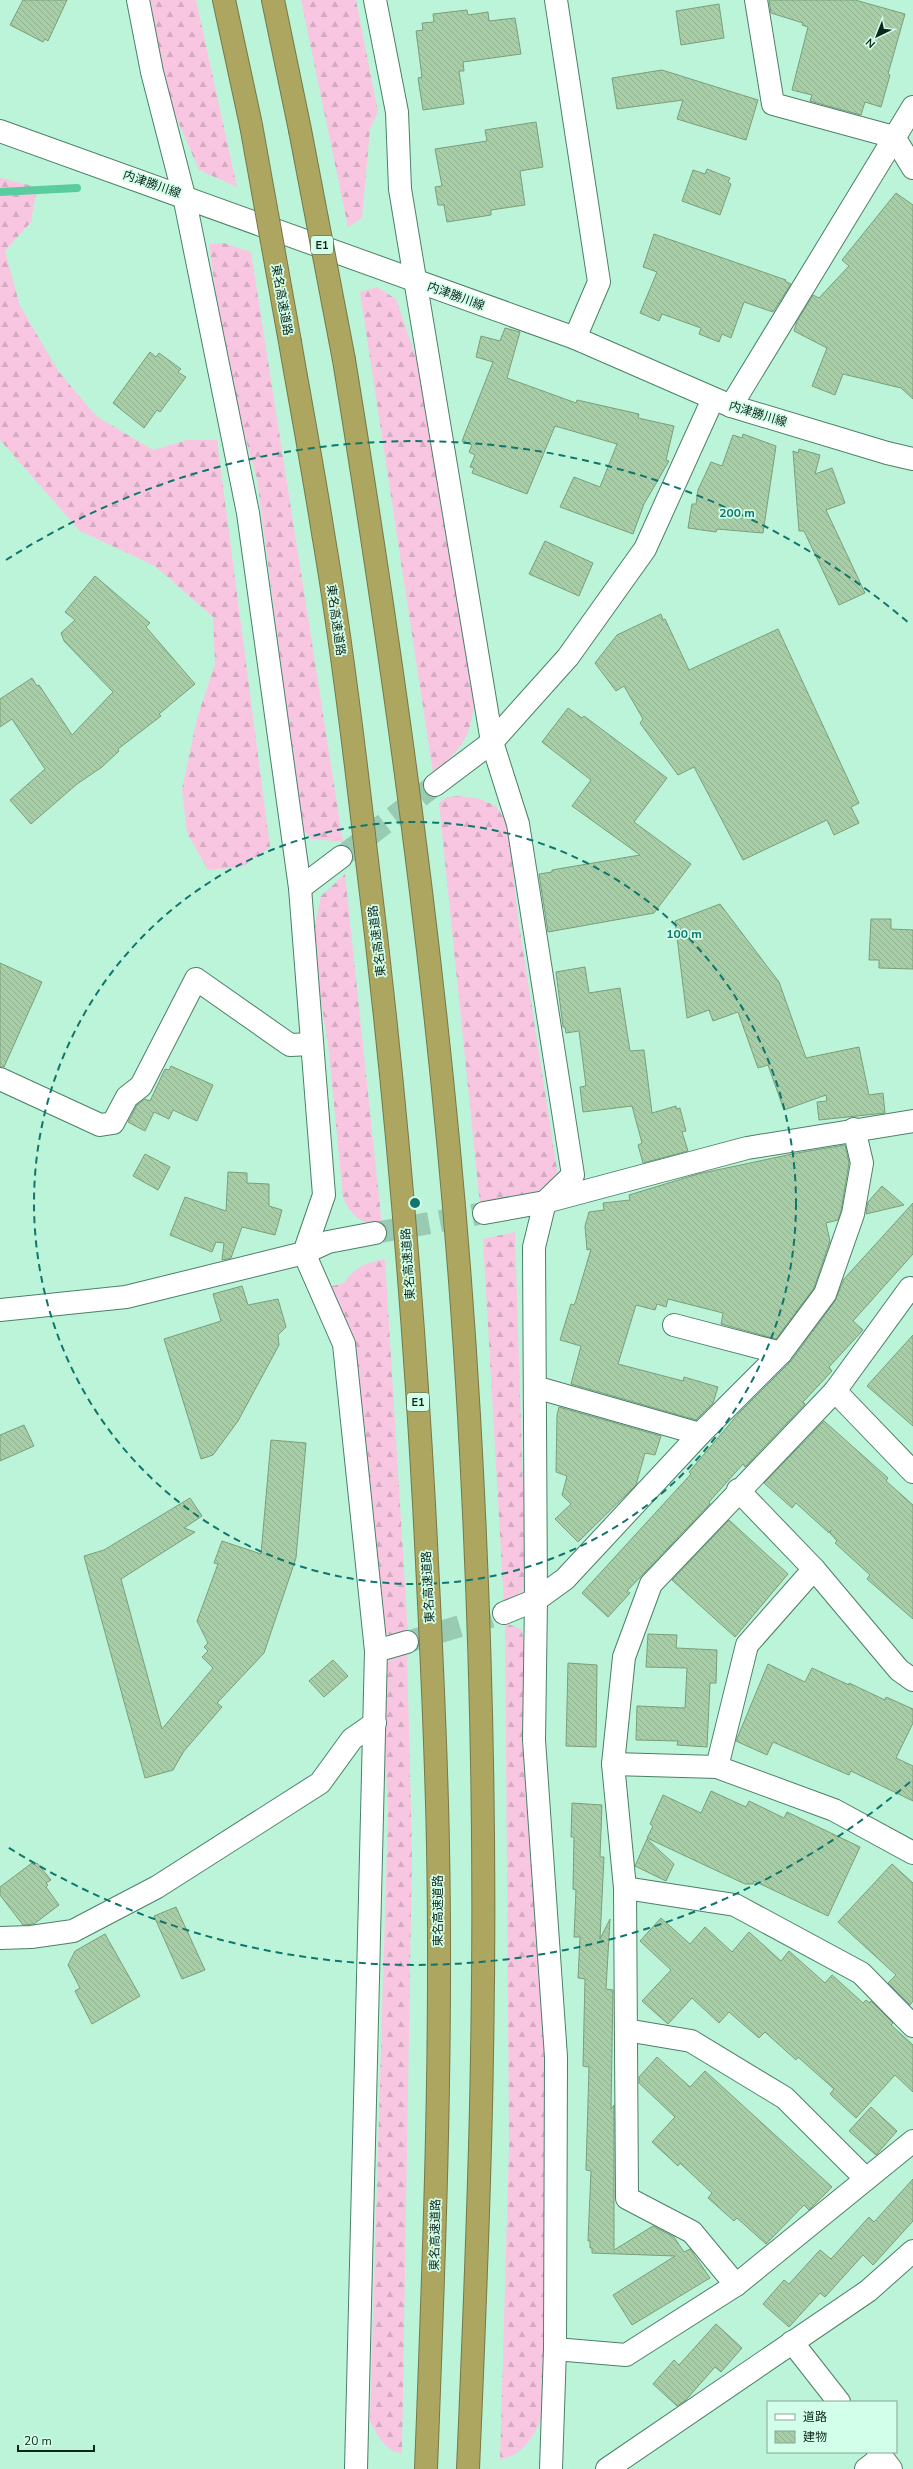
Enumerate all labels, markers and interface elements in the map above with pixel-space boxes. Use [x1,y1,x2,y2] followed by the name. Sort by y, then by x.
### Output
[857,16,897,56] north arrow
[862,35,879,51] text: N
[121,167,183,201] street label: 内津勝川線
[311,236,333,254] road number: E1
[268,263,296,337] street label: 東名高速道路
[425,278,487,314] street label: 内津勝川線
[727,398,789,430] street label: 内津勝川線
[719,505,755,521] text: 200 m
[323,583,349,657] street label: 東名高速道路
[365,904,389,978] street label: 東名高速道路
[666,926,702,942] text: 100 m
[408,1196,422,1210] centre of rings
[398,1228,418,1300] street label: 東名高速道路
[407,1393,429,1411] road number: E1
[418,1551,438,1623] street label: 東名高速道路
[430,1875,446,1947] street label: 東名高速道路
[426,2199,444,2271] street label: 東名高速道路
[767,2401,897,2453] legend
[803,2409,827,2425] text: 道路
[18,2427,94,2453] scale bar
[803,2429,827,2445] text: 建物
[24,2433,52,2449] text: 20 m

